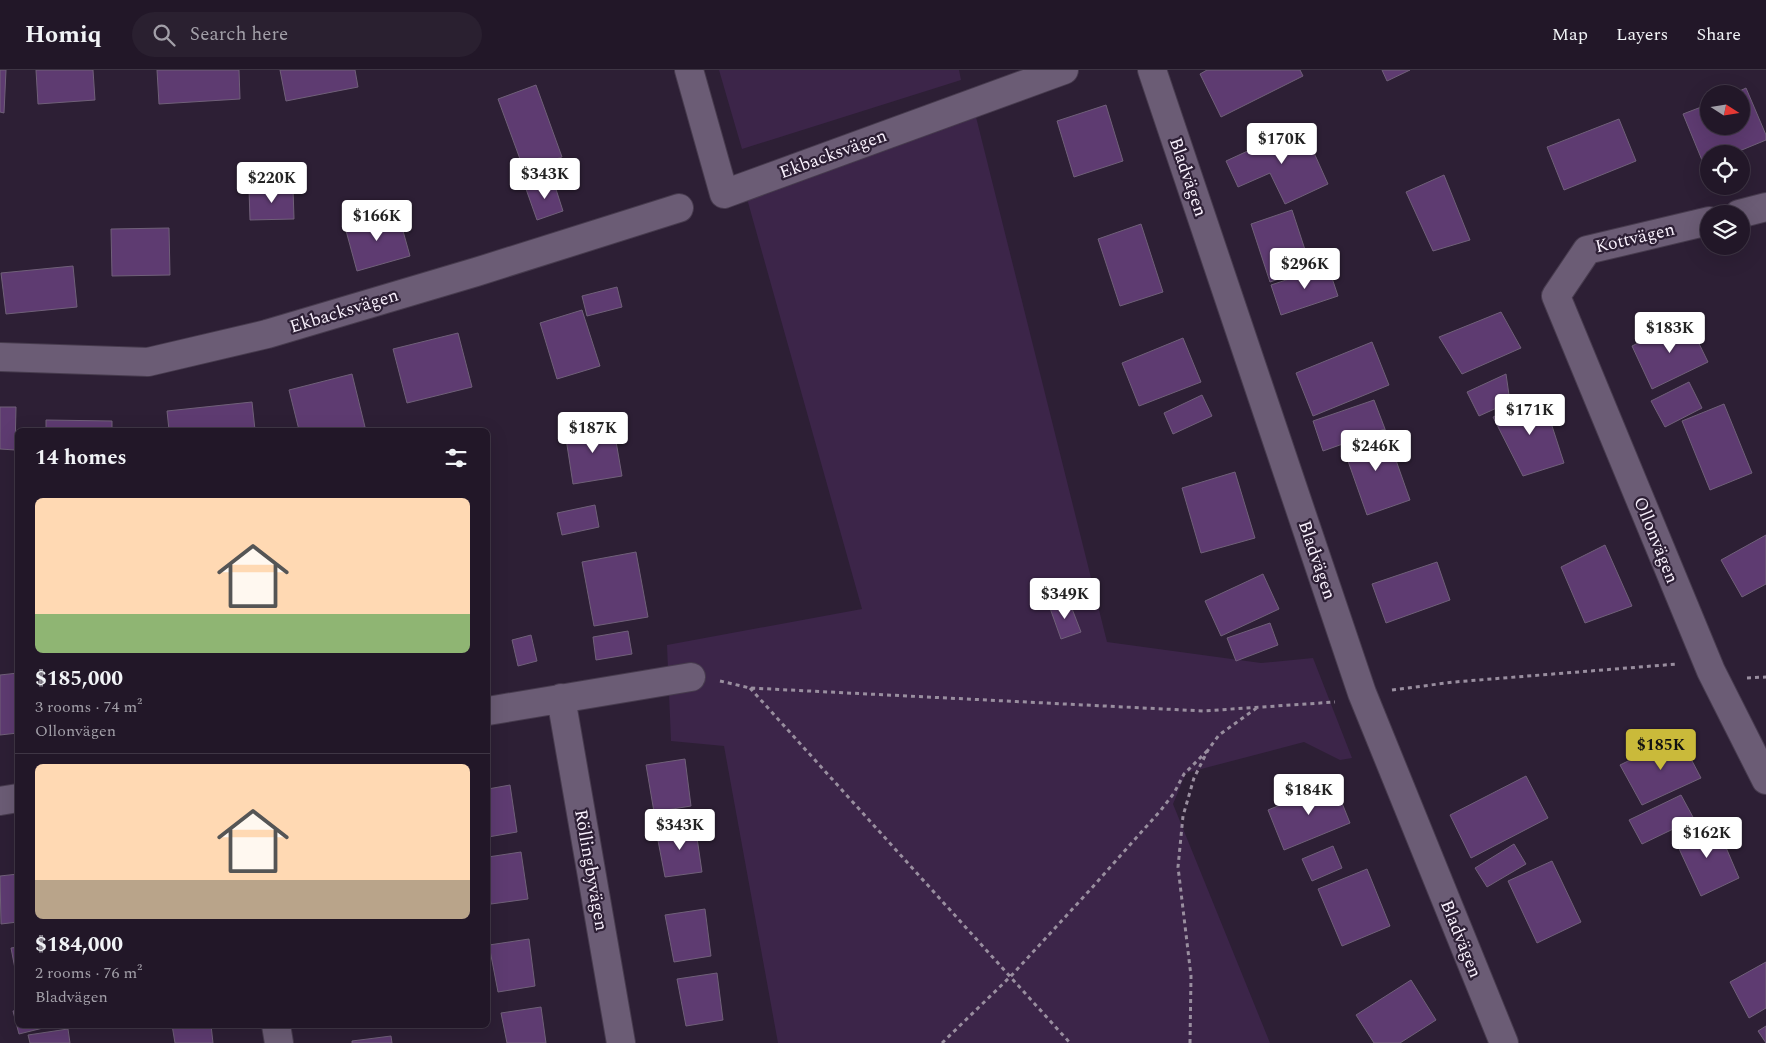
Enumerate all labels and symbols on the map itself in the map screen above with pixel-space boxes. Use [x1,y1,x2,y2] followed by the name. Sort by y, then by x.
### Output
[1700,85,1750,135] north arrow
[775,122,891,186] street label: Ekbacksvägen
[1247,122,1317,165] pin: $170K
[1162,134,1214,220] street label: Bladvägen
[510,158,580,200] pin: $343K
[237,162,307,204] pin: $220K
[342,200,412,242] pin: $166K
[1592,216,1678,260] street label: Kottvägen
[1270,248,1340,290] pin: $296K
[286,282,402,340] street label: Ekbacksvägen
[1635,312,1705,354] pin: $183K
[1495,394,1565,436] pin: $171K
[558,412,628,454] pin: $187K
[1341,430,1411,472] pin: $246K
[1626,493,1686,587] street label: Ollonvägen
[1291,517,1343,603] street label: Bladvägen
[1030,578,1100,620] pin: $349K
[1626,728,1696,771] pin: $185K
[1274,774,1344,816] pin: $184K
[567,807,615,933] street label: Röllingbyvägen
[645,808,715,851] pin: $343K
[1672,816,1742,859] pin: $162K
[1433,896,1489,982] street label: Bladvägen

